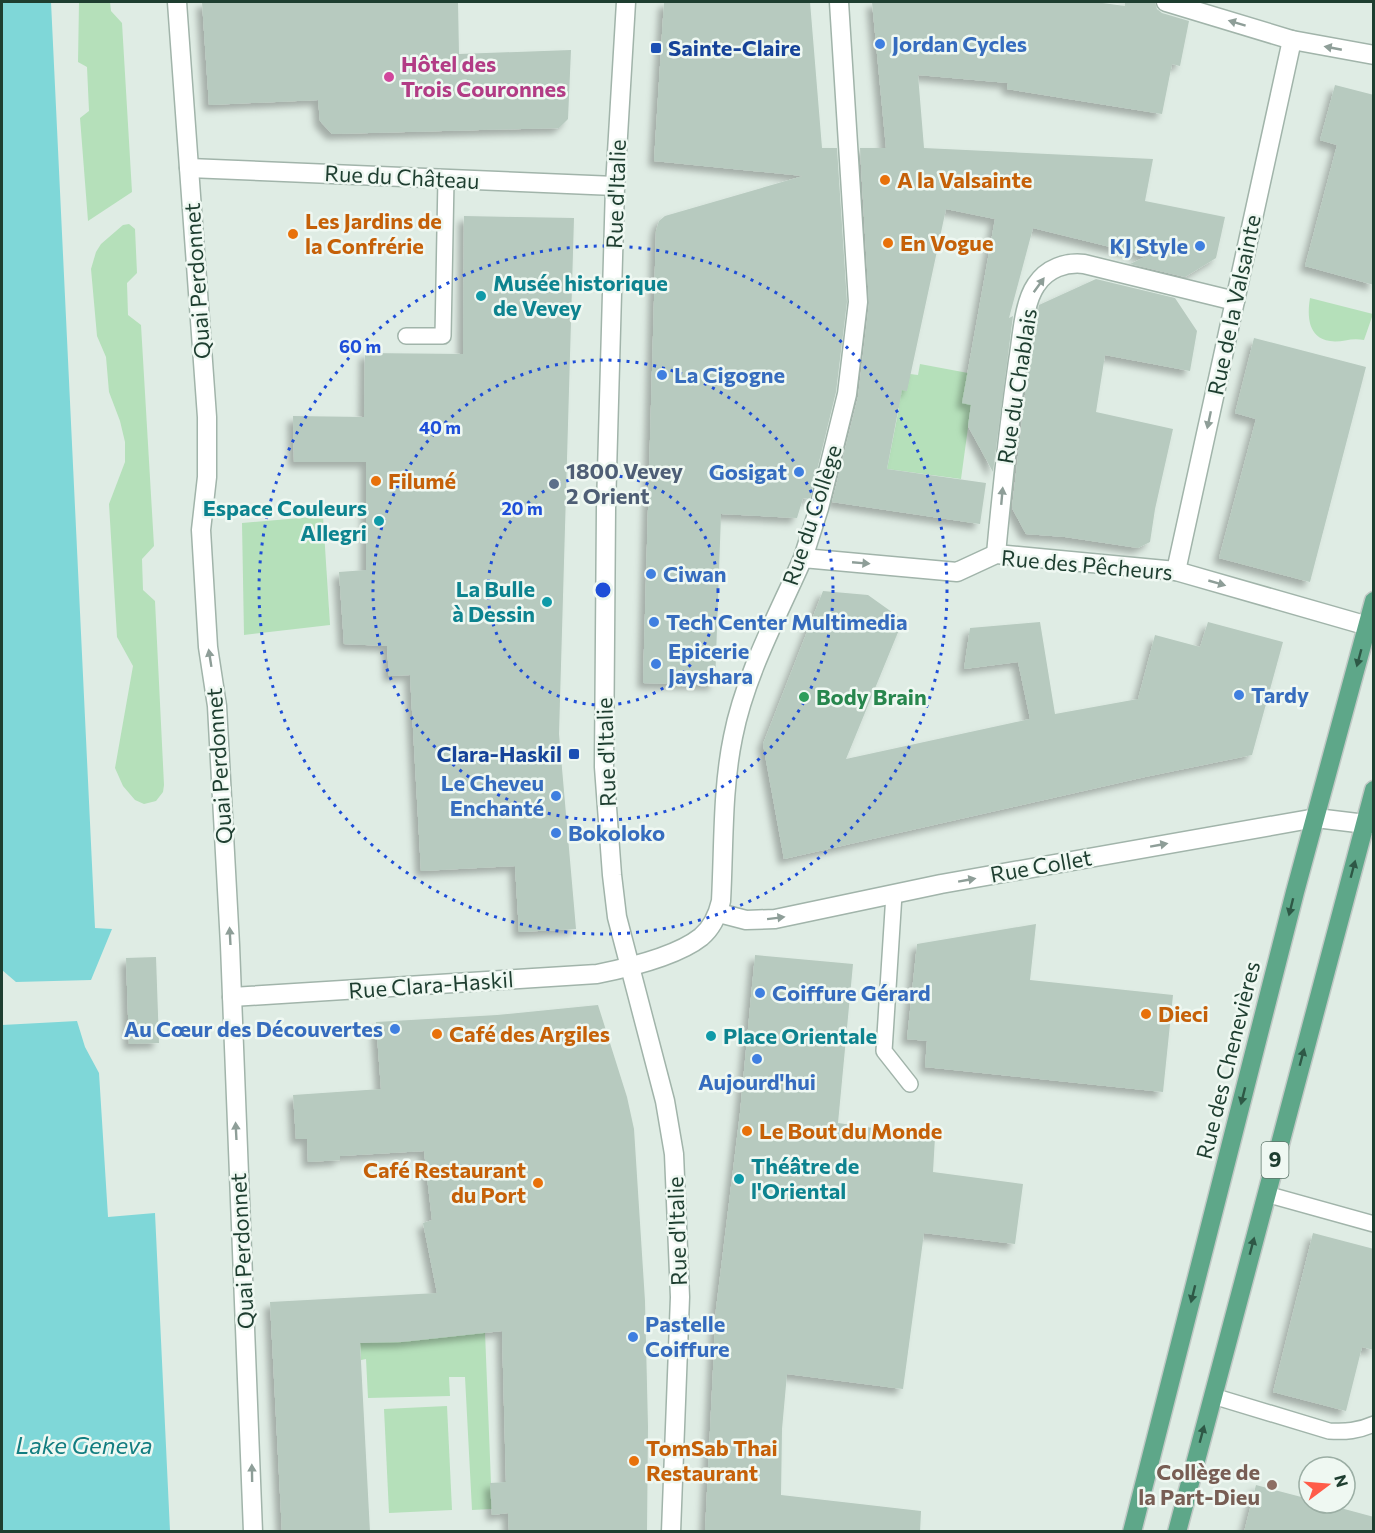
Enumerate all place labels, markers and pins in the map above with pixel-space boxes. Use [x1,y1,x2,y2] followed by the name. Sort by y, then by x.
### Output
[892,30,1027,57] place label: Jordan Cycles
[668,34,801,61] place label: Sainte-Claire
[873,37,887,51] marker: Jordan Cycles
[649,41,663,55] marker: Sainte-Claire
[401,50,566,102] place label: Hôtel des Trois Couronnes
[382,70,396,84] marker: Hôtel des Trois Couronnes
[897,166,1032,193] place label: A la Valsainte
[878,173,892,187] marker: A la Valsainte
[305,207,442,259] place label: Les Jardins de la Confrérie
[286,227,300,241] marker: Les Jardins de la Confrérie
[900,229,994,256] place label: En Vogue
[1109,232,1188,259] place label: KJ Style
[881,236,895,250] marker: En Vogue
[1193,239,1207,253] marker: KJ Style
[493,269,668,321] place label: Musée historique de Vevey
[474,289,488,303] marker: Musée historique de Vevey
[674,361,785,388] place label: La Cigogne
[655,368,669,382] marker: La Cigogne
[566,457,683,509] place label: 1800 Vevey 2 Orient
[709,458,787,485] place label: Gosigat
[792,465,806,479] marker: Gosigat
[388,467,456,494] place label: Filumé
[369,474,383,488] marker: Filumé
[547,477,561,491] marker: 1800 Vevey 2 Orient
[203,494,367,546] place label: Espace Couleurs Allegri
[372,514,386,528] marker: Espace Couleurs Allegri
[663,560,727,587] place label: Ciwan
[644,567,658,581] marker: Ciwan
[452,575,535,627] place label: La Bulle à Dessin
[593,580,613,600] centre of rings
[540,595,554,609] marker: La Bulle à Dessin
[666,608,908,635] place label: Tech Center Multimedia
[647,615,661,629] marker: Tech Center Multimedia
[668,637,753,689] place label: Epicerie Jayshara
[649,657,663,671] marker: Epicerie Jayshara
[1251,681,1309,708] place label: Tardy
[816,683,927,710] place label: Body Brain
[1232,688,1246,702] marker: Tardy
[797,690,811,704] marker: Body Brain
[436,740,562,767] place label: Clara-Haskil
[567,747,581,761] marker: Clara-Haskil
[441,769,544,821] place label: Le Cheveu Enchanté
[549,789,563,803] marker: Le Cheveu Enchanté
[568,819,665,846] place label: Bokoloko
[549,826,563,840] marker: Bokoloko
[772,979,931,1006] place label: Coiffure Gérard
[753,986,767,1000] marker: Coiffure Gérard
[1158,1000,1209,1027] place label: Dieci
[1139,1007,1153,1021] marker: Dieci
[124,1015,383,1042] place label: Au Cœur des Découvertes
[449,1020,610,1047] place label: Café des Argiles
[388,1022,402,1036] marker: Au Cœur des Découvertes
[723,1022,877,1049] place label: Place Orientale
[430,1027,444,1041] marker: Café des Argiles
[704,1029,718,1043] marker: Place Orientale
[750,1052,764,1066] marker: Aujourd'hui
[698,1068,816,1095] place label: Aujourd'hui
[759,1117,942,1144] place label: Le Bout du Monde
[740,1124,754,1138] marker: Le Bout du Monde
[751,1152,859,1204] place label: Théâtre de l'Oriental
[363,1156,526,1208] place label: Café Restaurant du Port
[732,1172,746,1186] marker: Théâtre de l'Oriental
[531,1176,545,1190] marker: Café Restaurant du Port
[645,1310,730,1362] place label: Pastelle Coiffure
[626,1330,640,1344] marker: Pastelle Coiffure
[646,1434,778,1486] place label: TomSab Thai Restaurant
[627,1454,641,1468] marker: TomSab Thai Restaurant
[1138,1458,1260,1510] place label: Collège de la Part-Dieu
[1265,1478,1279,1492] marker: Collège de la Part-Dieu

